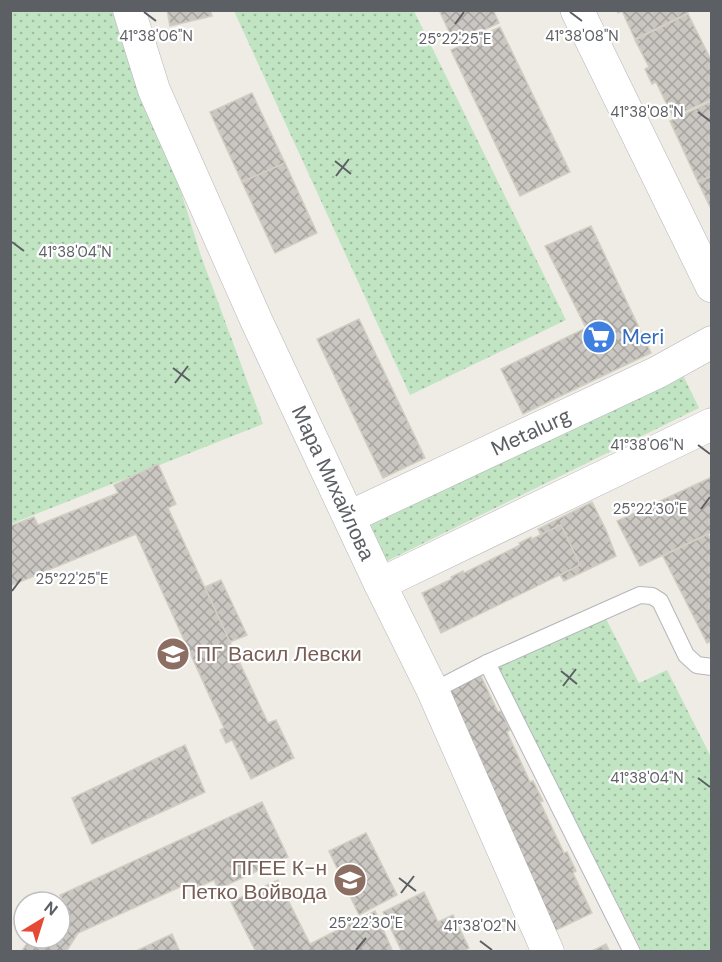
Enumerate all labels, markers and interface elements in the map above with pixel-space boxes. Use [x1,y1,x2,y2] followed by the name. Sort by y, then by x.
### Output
[119,26,193,46] text: 41°38'06"N
[545,26,619,46] text: 41°38'08"N
[419,29,491,49] text: 25°22'25"E
[610,102,684,122] text: 41°38'08"N
[38,242,112,262] text: 41°38'04"N
[581,319,617,355] supermarket icon: Meri
[622,323,664,351] place label: Meri
[285,401,381,565] street label: Мара Михайлова
[487,401,576,463] street label: Metalurg
[610,435,684,455] text: 41°38'06"N
[613,499,687,519] text: 25°22'30"E
[36,569,108,589] text: 25°22'25"E
[155,636,191,672] school or university icon: ПГ Васил Левски
[196,640,362,668] place label: ПГ Васил Левски
[610,768,684,788] text: 41°38'04"N
[181,854,327,906] place label: ПГЕЕ К-н Петко Войвода
[332,862,368,898] school or university icon: ПГЕЕ К-н Петко Войвода
[12,890,72,950] north arrow
[40,897,62,920] text: N
[329,913,403,933] text: 25°22'30"E
[444,916,516,936] text: 41°38'02"N

